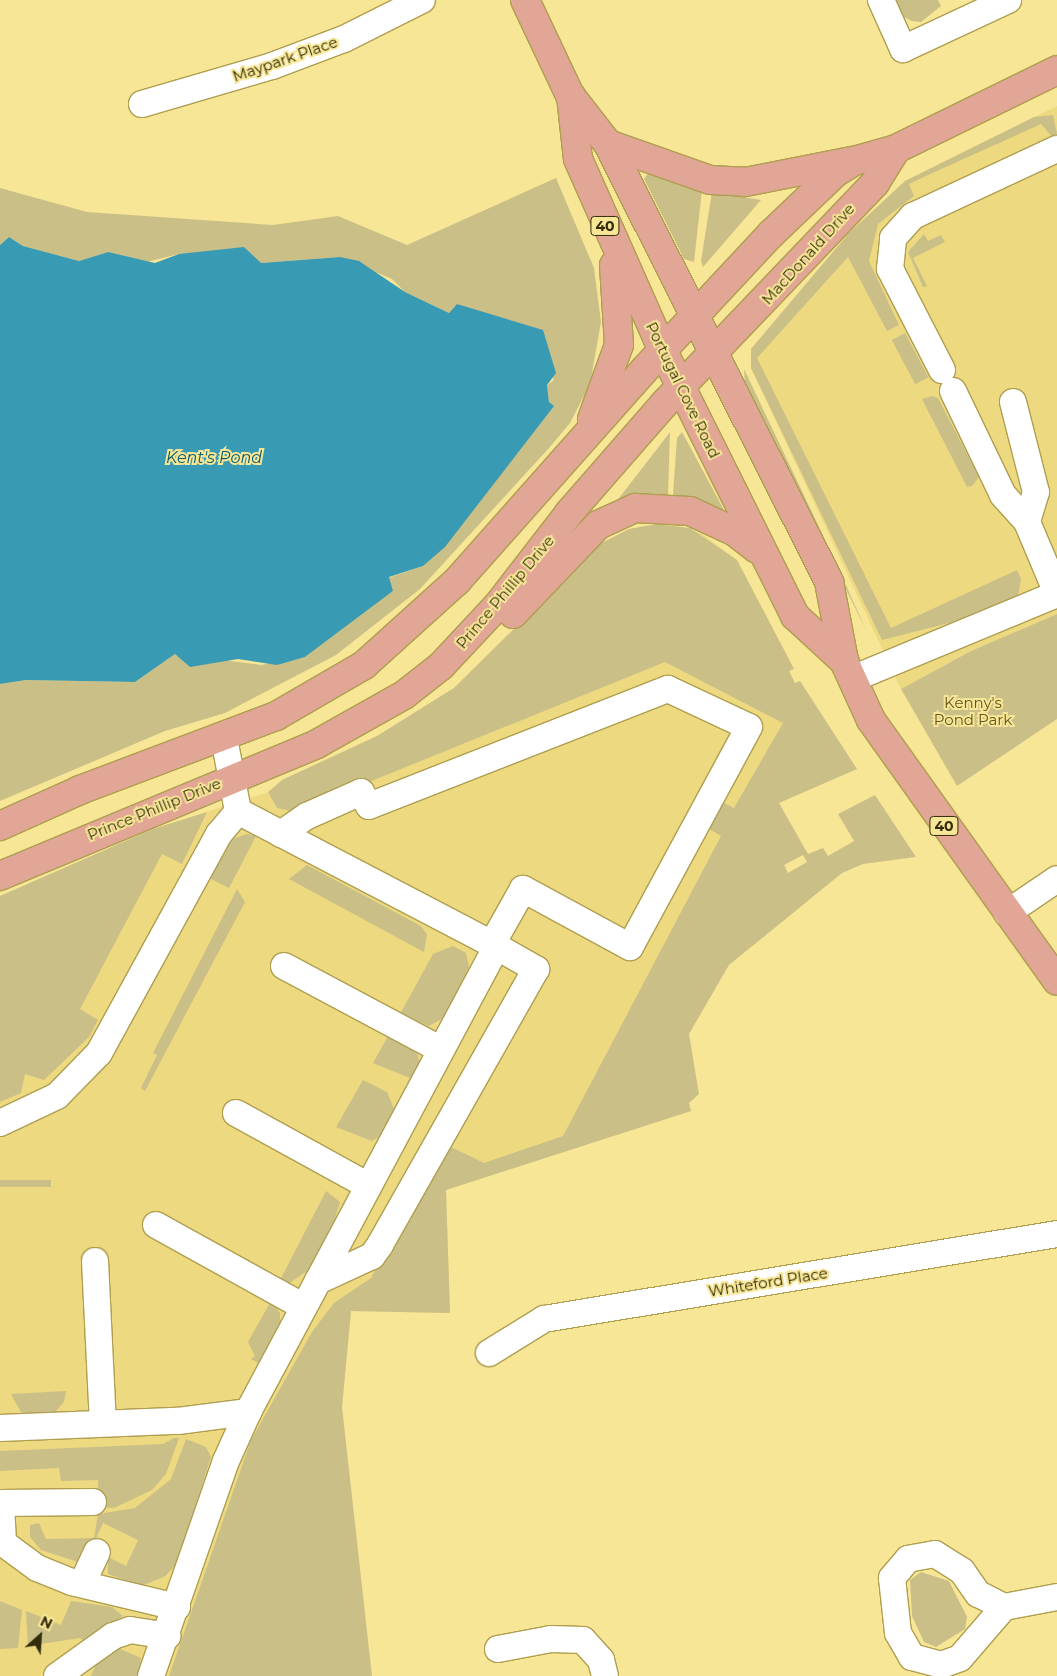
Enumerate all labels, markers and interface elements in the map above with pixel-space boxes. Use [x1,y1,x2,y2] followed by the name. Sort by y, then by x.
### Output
[230,33,340,85] street label: Maypark Place
[758,200,858,308] street label: MacDonald Drive
[590,215,620,238] road number: 40
[642,319,724,461] street label: Portugal Cove Road
[166,448,262,468] water label: Kent's Pond
[452,532,558,652] street label: Prince Phillip Drive
[934,693,1012,728] park label: Kenny's Pond Park
[85,774,223,844] street label: Prince Phillip Drive
[929,814,959,838] road number: 40
[707,1264,829,1300] street label: Whiteford Place
[15,1611,65,1661] north arrow
[38,1612,56,1633] text: N

